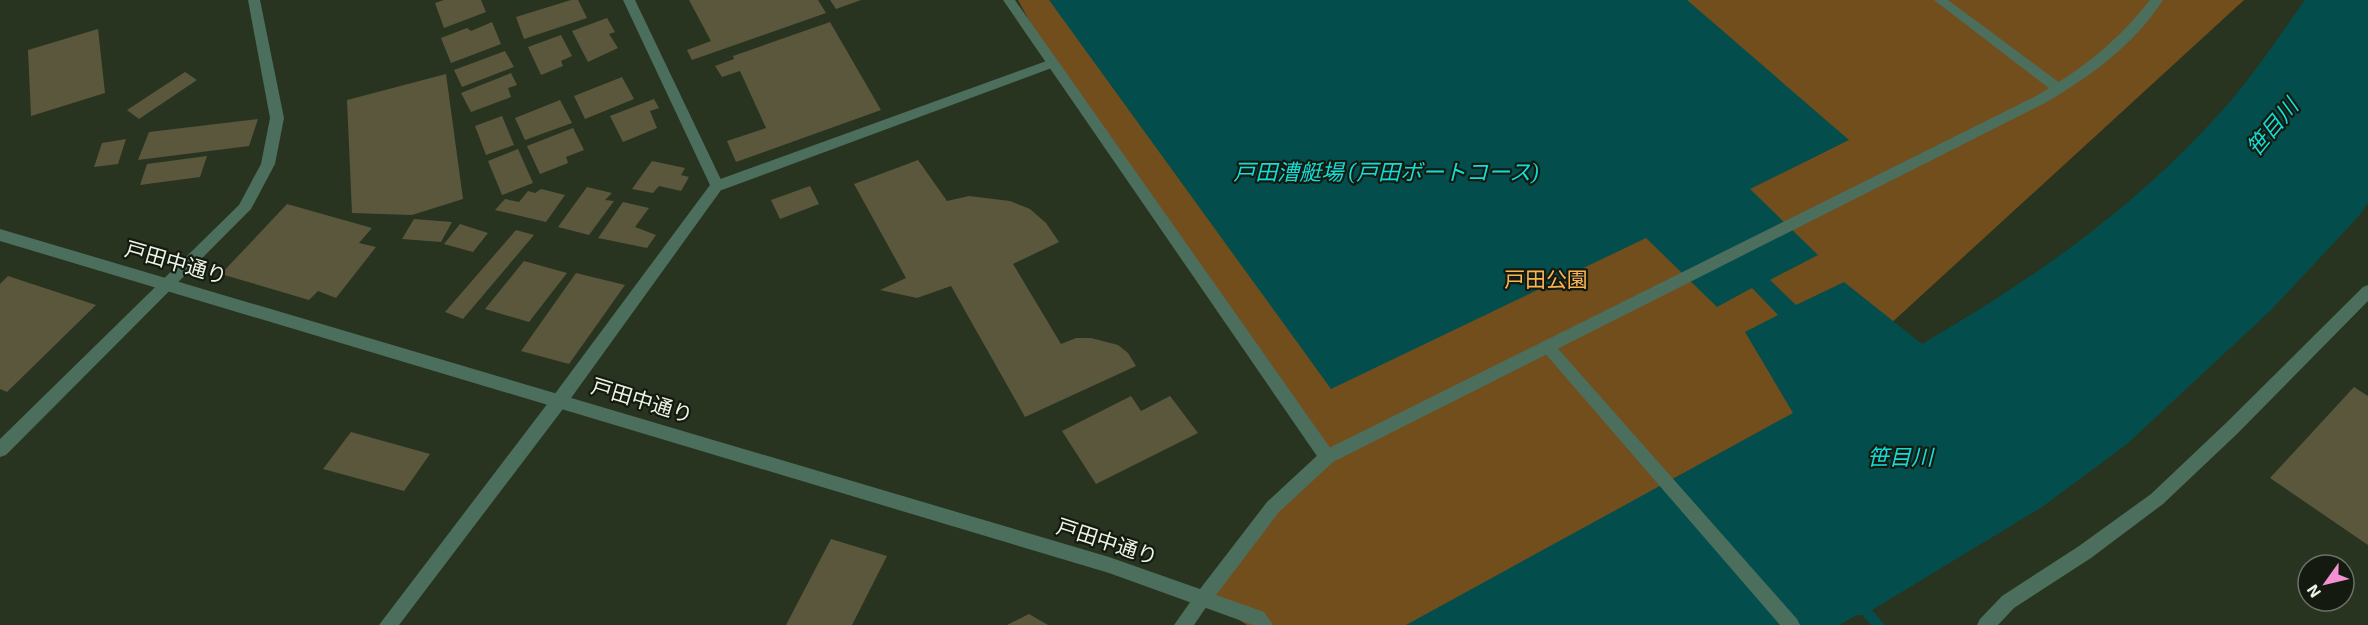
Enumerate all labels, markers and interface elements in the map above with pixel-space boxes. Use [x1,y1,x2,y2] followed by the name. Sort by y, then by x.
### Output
[2240,91,2304,160] water label: 笹目川
[1233,158,1539,184] water label: 戸田漕艇場 (戸田ボートコース)
[123,235,230,288] street label: 戸田中通り
[1504,266,1588,291] park label: 戸田公園
[589,372,696,427] street label: 戸田中通り
[1867,443,1935,469] water label: 笹目川
[1054,512,1161,569] street label: 戸田中通り
[2296,553,2356,613] north arrow
[2302,582,2324,602] text: N

